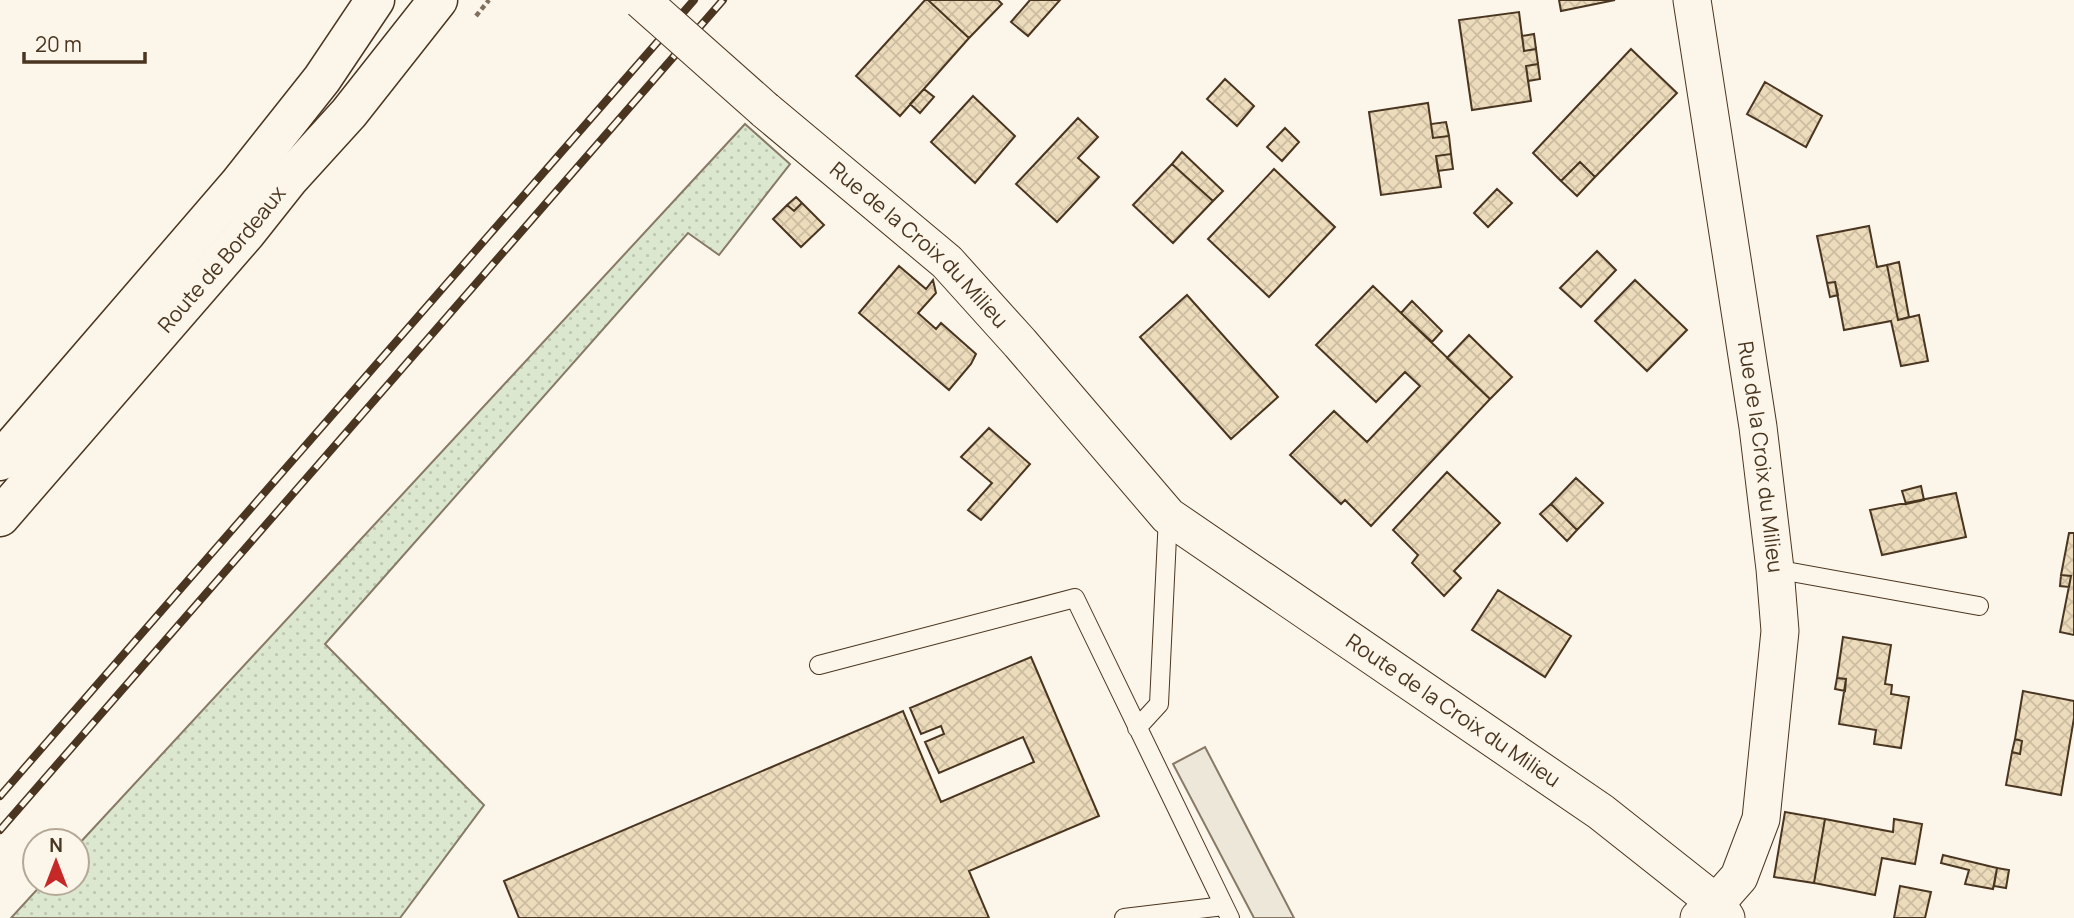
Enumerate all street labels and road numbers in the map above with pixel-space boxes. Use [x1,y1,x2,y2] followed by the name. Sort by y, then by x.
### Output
[825,155,1015,333] street label: Rue de la Croix du Milieu
[151,180,291,338] street label: Route de Bordeaux
[1732,339,1790,574] street label: Rue de la Croix du Milieu
[1341,627,1566,793] street label: Route de la Croix du Milieu

